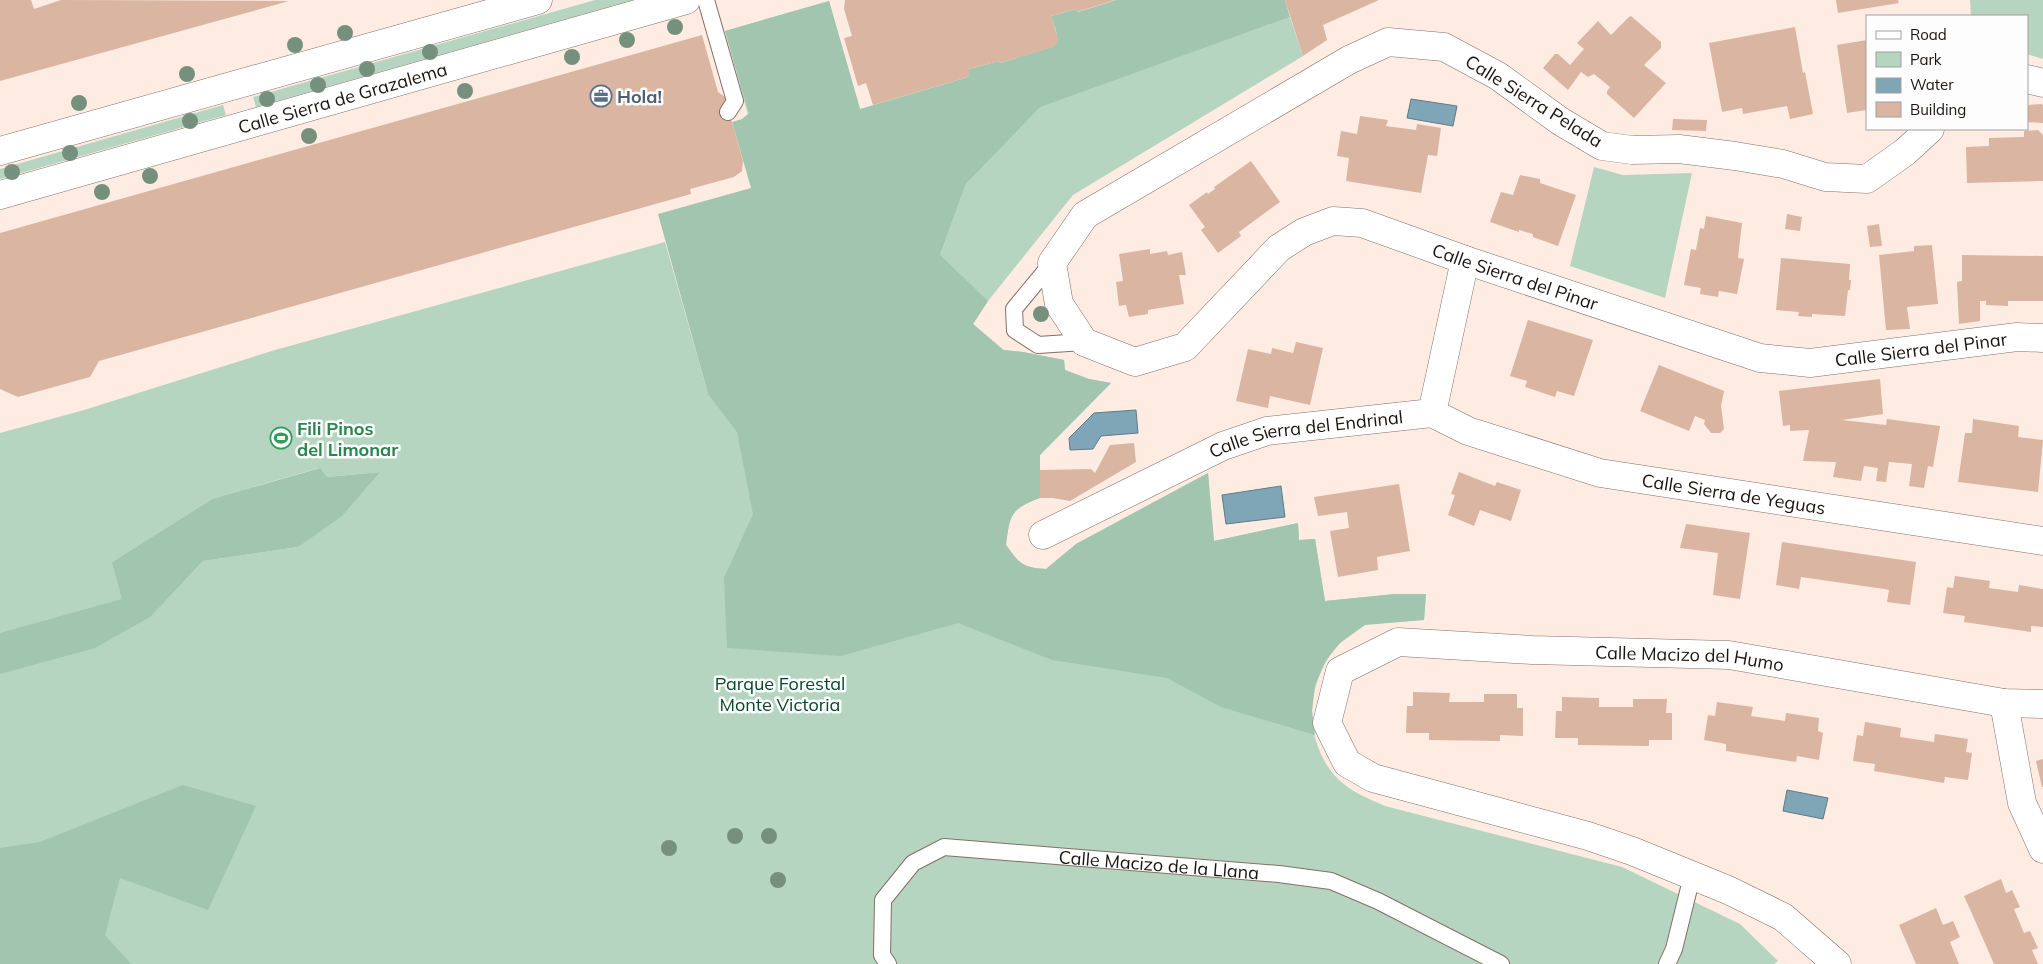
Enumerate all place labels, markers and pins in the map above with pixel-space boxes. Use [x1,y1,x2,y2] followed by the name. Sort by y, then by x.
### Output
[589,84,613,108] office icon: Hola!
[617,85,662,108] place label: Hola!
[297,417,399,461] place label: Fili Pinos del Limonar
[269,426,293,450] sports icon: Fili Pinos del Limonar

